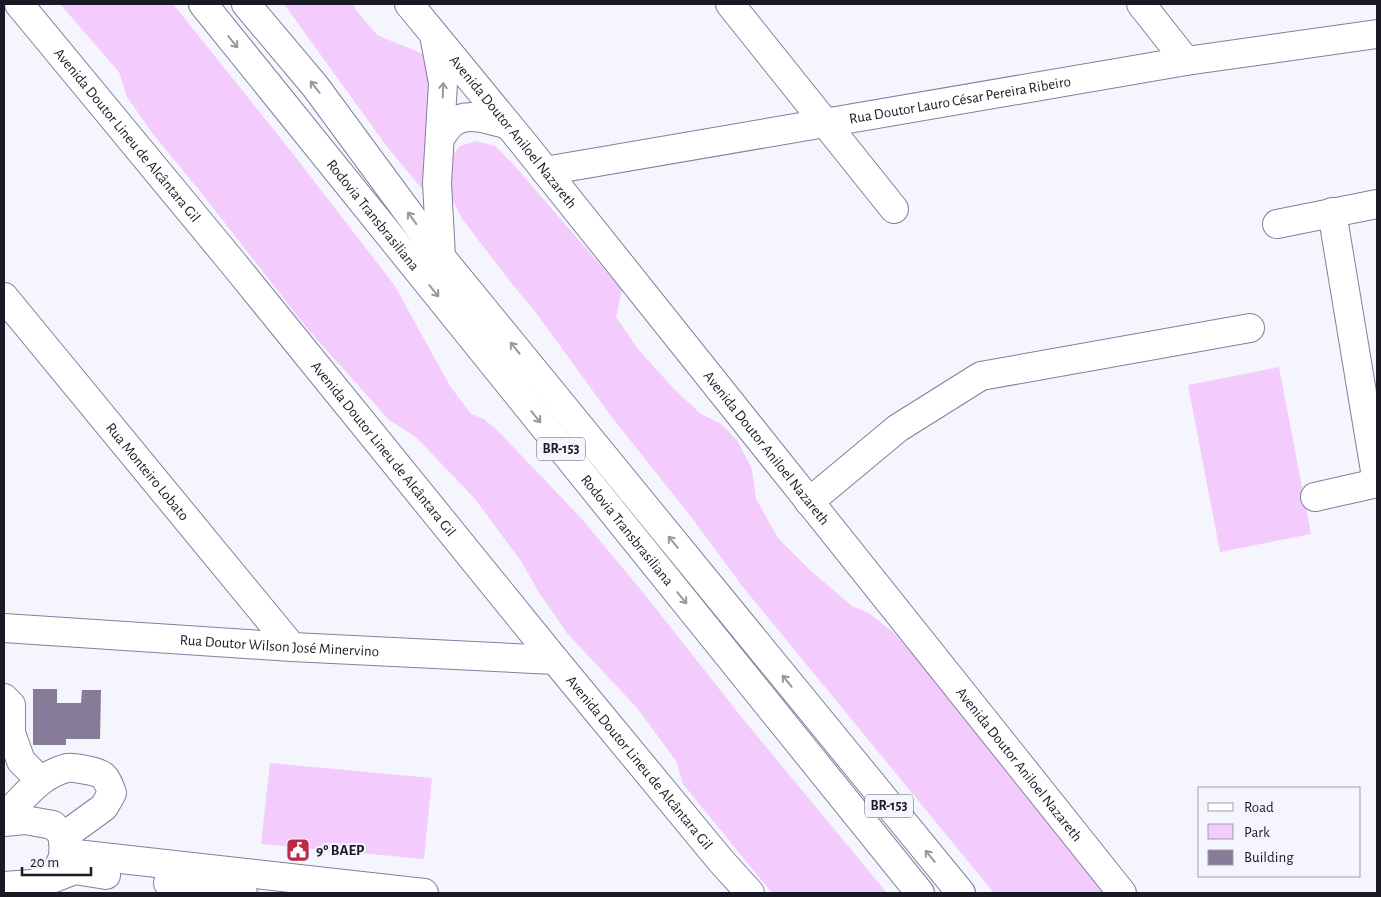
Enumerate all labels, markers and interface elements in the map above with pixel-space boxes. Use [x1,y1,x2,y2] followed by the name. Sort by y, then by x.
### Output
[228,35,239,48] one-way arrow
[51,45,203,225] street label: Avenida Doutor Lineu de Alcântara Gil
[447,52,580,211] street label: Avenida Doutor Aniloel Nazareth
[848,73,1072,126] street label: Rua Doutor Lauro César Pereira Ribeiro
[310,81,321,94] one-way arrow
[438,82,447,98] one-way arrow
[324,157,422,273] street label: Rodovia Transbrasiliana
[407,211,417,225] one-way arrow
[429,284,440,297] one-way arrow
[510,342,521,355] one-way arrow
[308,358,459,539] street label: Avenida Doutor Lineu de Alcântara Gil
[701,368,832,528] street label: Avenida Doutor Aniloel Nazareth
[531,411,542,424] one-way arrow
[103,420,192,523] street label: Rua Monteiro Lobato
[537,438,585,460] road number: BR-153
[578,472,677,589] street label: Rodovia Transbrasiliana
[668,535,679,548] one-way arrow
[677,592,688,605] one-way arrow
[179,632,380,659] street label: Rua Doutor Wilson José Minervino
[564,673,716,852] street label: Avenida Doutor Lineu de Alcântara Gil
[782,675,793,688] one-way arrow
[953,685,1085,844] street label: Avenida Doutor Aniloel Nazareth
[1198,787,1361,877] legend
[865,794,913,818] road number: BR-153
[1244,800,1274,815] text: Road
[1244,825,1270,840] text: Park
[285,837,311,863] public building icon: 9º BAEP
[316,843,365,858] place label: 9º BAEP
[22,844,91,876] scale bar
[924,849,935,862] one-way arrow
[1244,850,1294,865] text: Building
[30,855,59,870] text: 20 m

